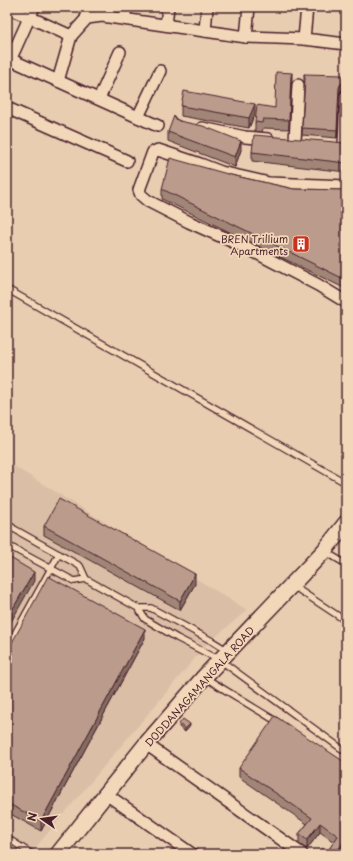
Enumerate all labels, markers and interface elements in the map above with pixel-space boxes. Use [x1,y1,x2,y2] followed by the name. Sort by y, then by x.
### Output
[221,231,288,258] place label: BREN Trillium Apartments
[291,234,311,254] building icon: BREN Trillium Apartments
[141,622,257,750] street label: DODDANAGAMANGALA ROAD
[22,799,62,839] north arrow
[23,810,41,823] text: N

